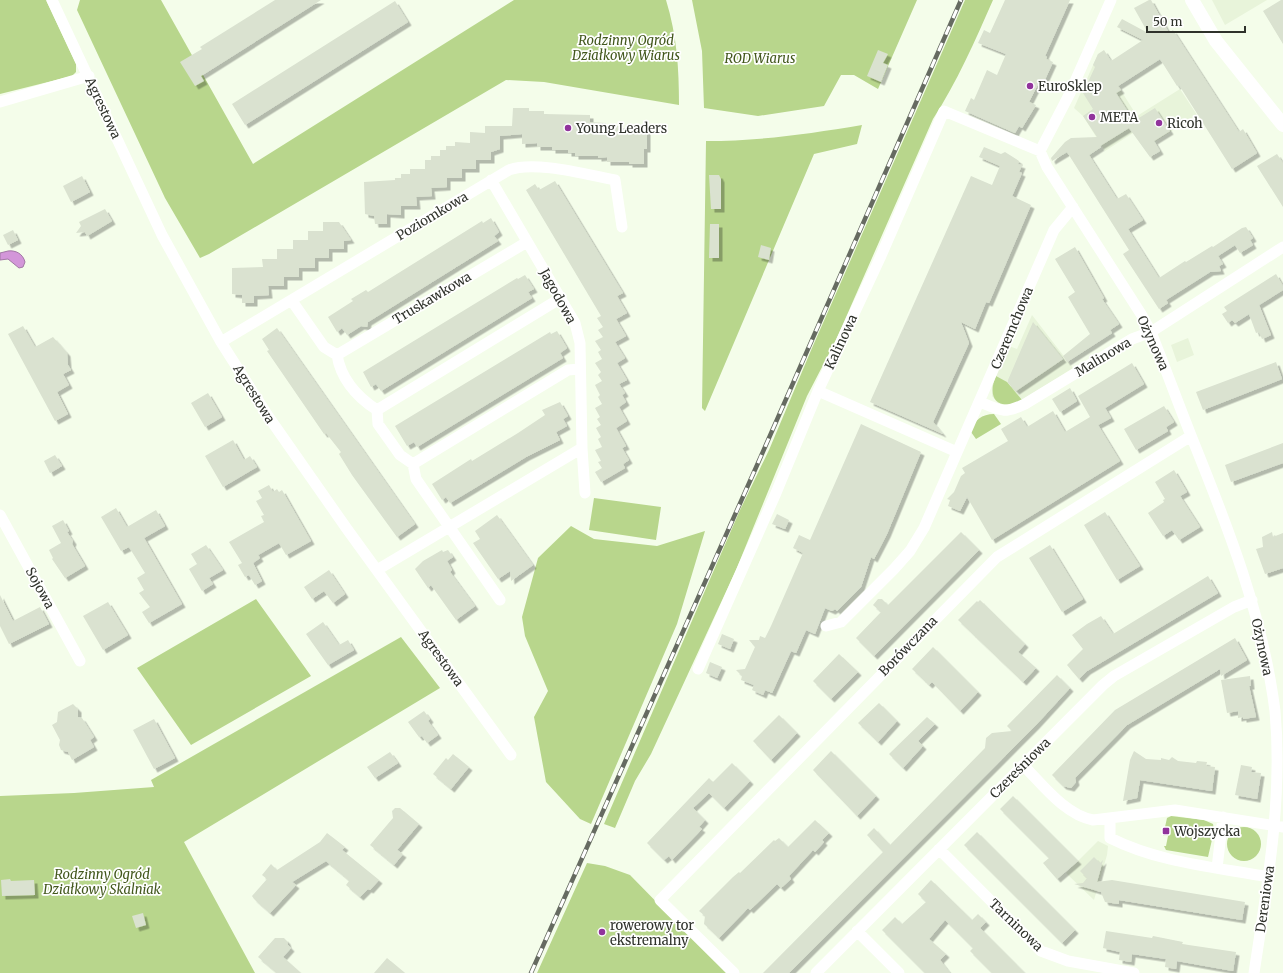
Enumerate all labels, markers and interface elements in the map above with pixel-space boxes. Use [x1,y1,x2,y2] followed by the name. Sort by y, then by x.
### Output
[1147,8,1245,34] scale bar
[1153,14,1182,29] text: 50 m
[571,32,681,64] park label: Rodzinny Ogród Działkowy Wiarus
[725,50,796,67] park label: ROD Wiarus
[81,74,125,142] street label: Agrestowa
[1038,78,1102,95] place label: EuroSklep
[1025,81,1035,91] marker: EuroSklep
[1100,109,1139,126] place label: META
[1087,112,1097,122] marker: META
[1167,115,1203,132] place label: Ricoh
[1154,118,1164,128] marker: Ricoh
[575,120,667,137] place label: Young Leaders
[563,123,573,133] marker: Young Leaders
[393,188,471,244] street label: Poziomkowa
[535,265,580,327] street label: Jagodowa
[390,268,474,328] street label: Truskawkowa
[987,284,1037,372] street label: Czeremchowa
[821,312,861,372] street label: Kalinowa
[1133,313,1173,373] street label: Ożynowa
[1072,334,1134,380] street label: Malinowa
[229,361,279,427] street label: Agrestowa
[22,564,58,612] street label: Sojowa
[875,612,941,680] street label: Borówczana
[1248,617,1276,677] street label: Ożynowa
[414,625,467,690] street label: Agrestowa
[986,734,1054,802] street label: Czereśniowa
[1173,823,1240,840] place label: Wojszycka
[1161,826,1171,836] marker: Wojszycka
[1252,864,1278,934] street label: Dereniowa
[42,866,161,898] park label: Rodzinny Ogród Działkowy Skalniak
[985,895,1047,955] street label: Tarninowa
[610,917,694,949] place label: rowerowy tor ekstremalny
[597,927,607,937] marker: rowerowy tor ekstremalny

